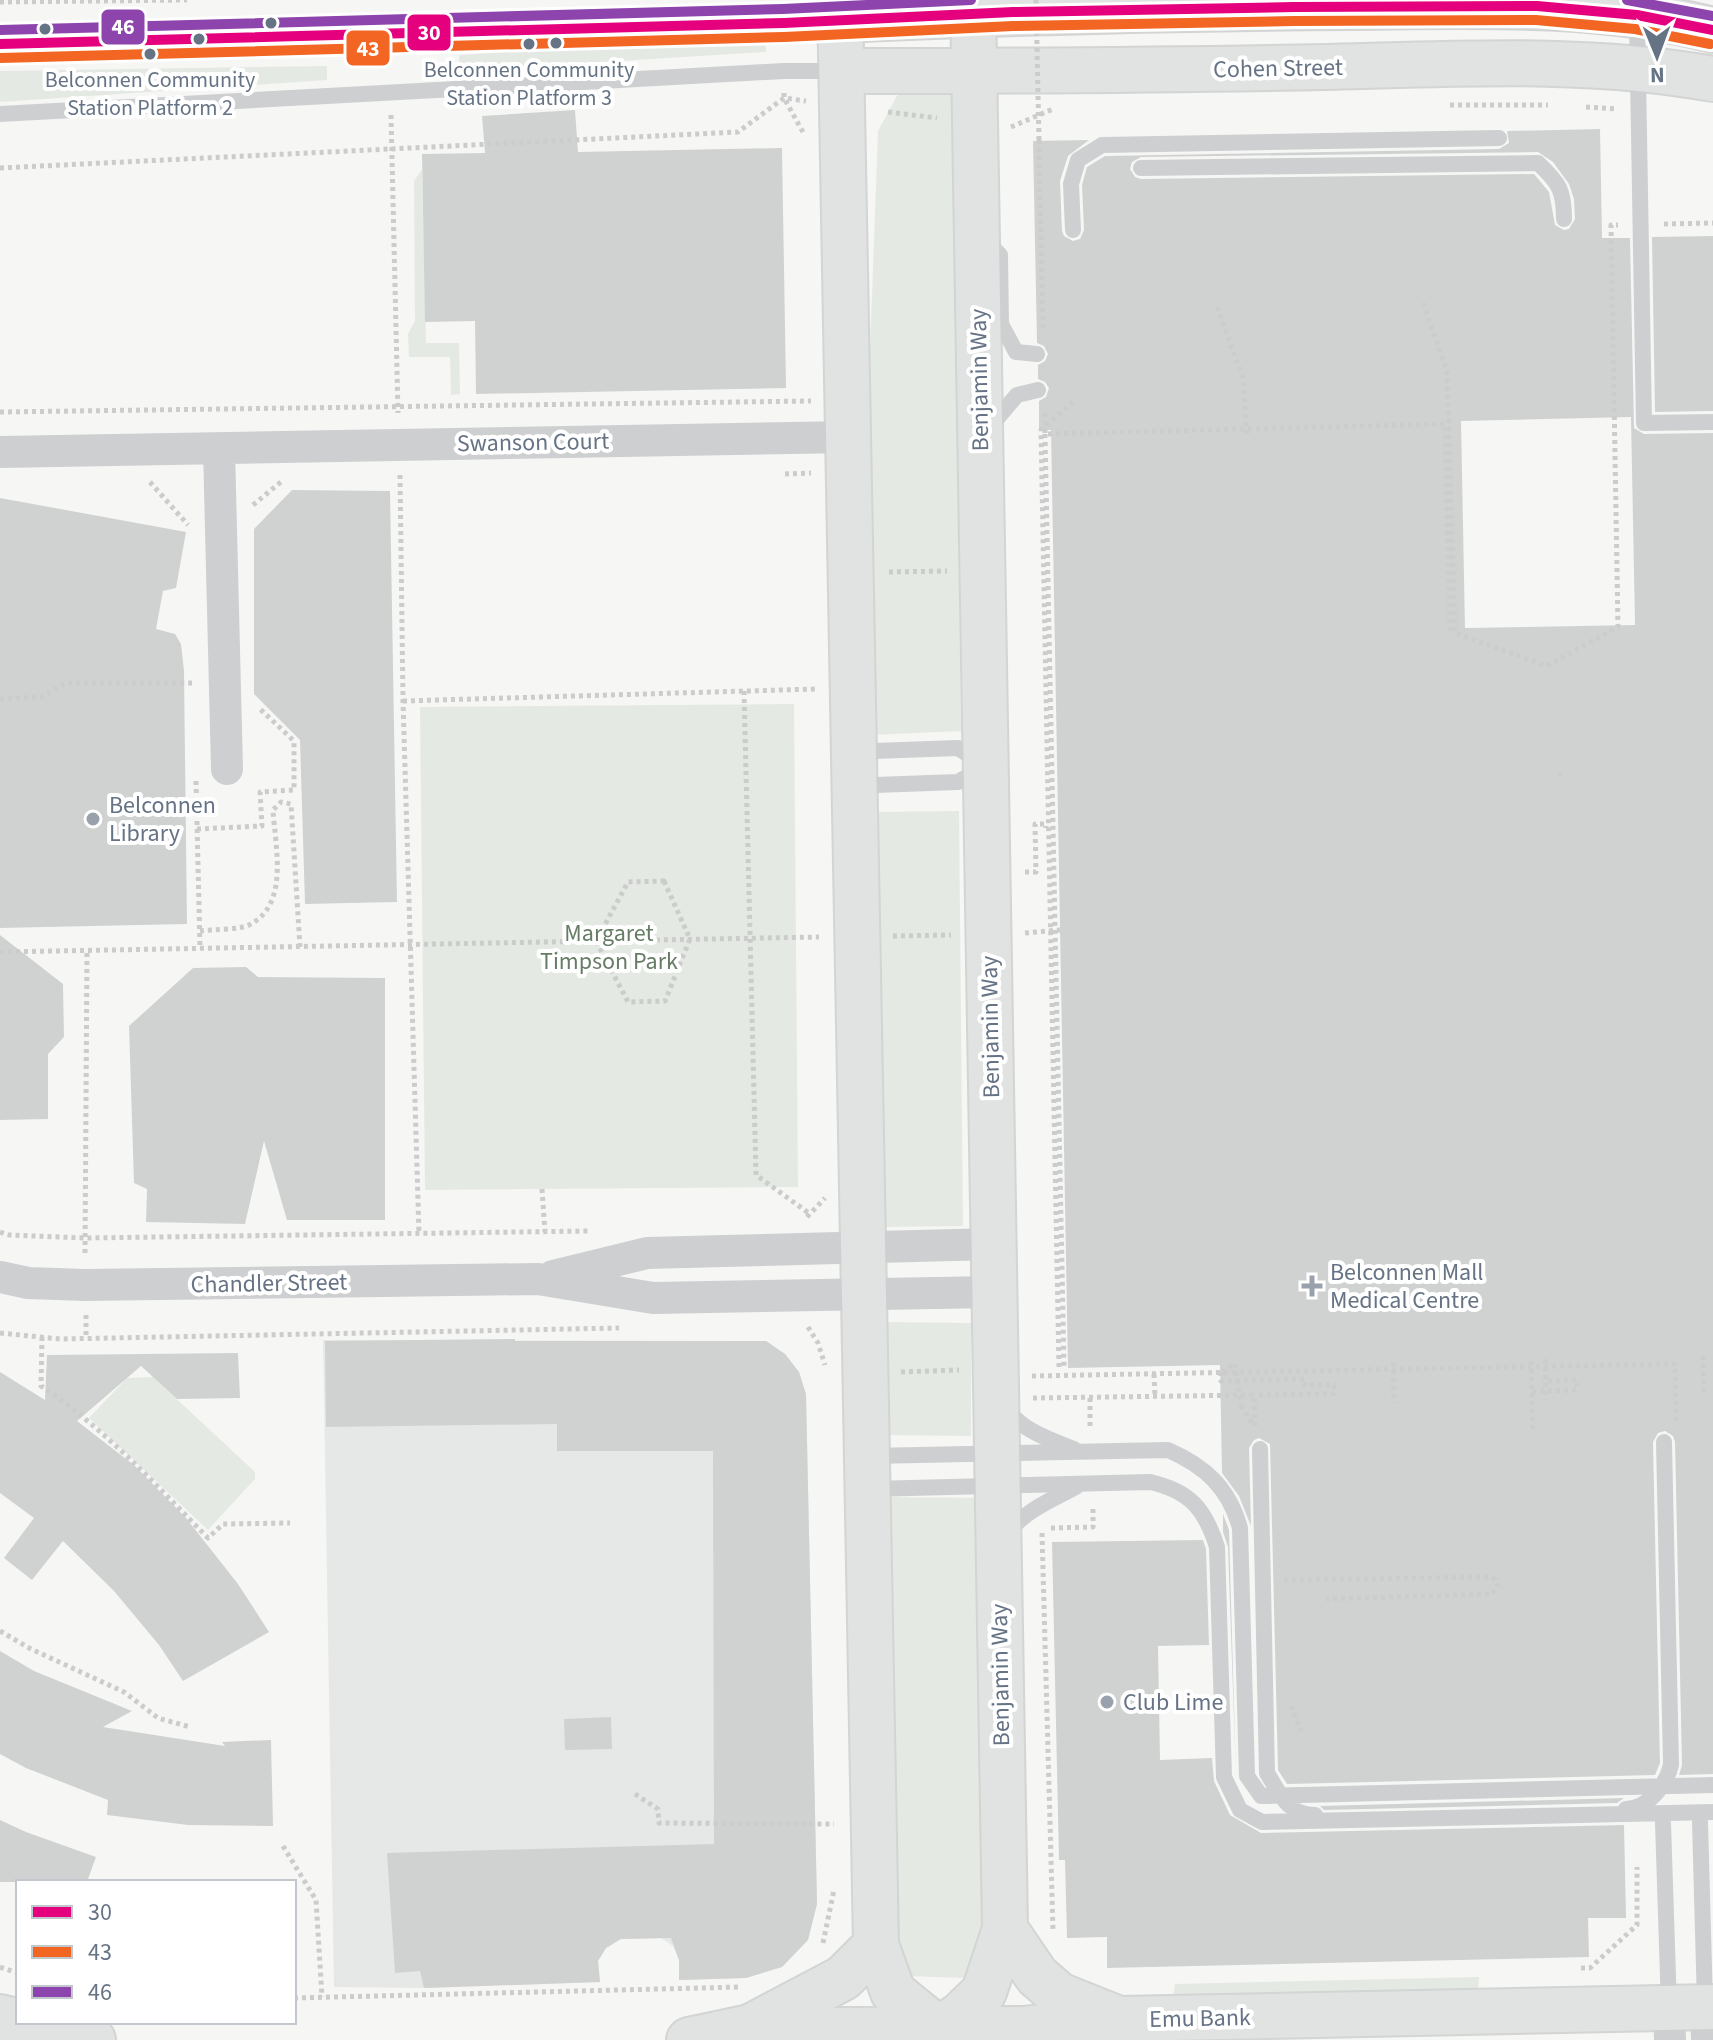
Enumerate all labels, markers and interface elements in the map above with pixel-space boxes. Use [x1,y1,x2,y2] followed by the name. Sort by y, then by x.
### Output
[100,8,146,46] line badge: 46
[111,11,135,43] text: 46
[406,13,452,52] line badge: 30
[263,15,279,31] unlabelled marker
[1617,16,1697,96] north arrow
[417,17,441,49] text: 30
[37,21,53,37] unlabelled marker
[345,29,391,67] line badge: 43
[191,31,207,47] unlabelled marker
[356,33,380,65] text: 43
[548,35,564,51] unlabelled marker
[521,36,537,52] marker: Belconnen Community Station Platform 3
[142,46,158,62] marker: Belconnen Community Station Platform 2
[1213,50,1343,87] street label: Cohen Street
[424,54,635,114] place label: Belconnen Community Station Platform 3
[1650,59,1665,91] text: N
[45,64,256,124] place label: Belconnen Community Station Platform 2
[961,308,998,452] street label: Benjamin Way
[457,424,609,461] street label: Swanson Court
[109,788,216,851] place label: Belconnen Library
[84,810,102,828] marker: Belconnen Library
[540,916,678,979] park label: Margaret Timpson Park
[972,955,1009,1099] street label: Benjamin Way
[1330,1255,1483,1318] place label: Belconnen Mall Medical Centre
[190,1265,348,1302] street label: Chandler Street
[1301,1275,1323,1297] marker: Belconnen Mall Medical Centre
[982,1603,1019,1747] street label: Benjamin Way
[1123,1685,1223,1720] place label: Club Lime
[1098,1693,1116,1711] marker: Club Lime
[16,1880,296,2024] legend
[88,1895,112,1930] text: 30
[88,1935,112,1970] text: 43
[88,1975,112,2010] text: 46
[1149,2000,1251,2037] street label: Emu Bank

